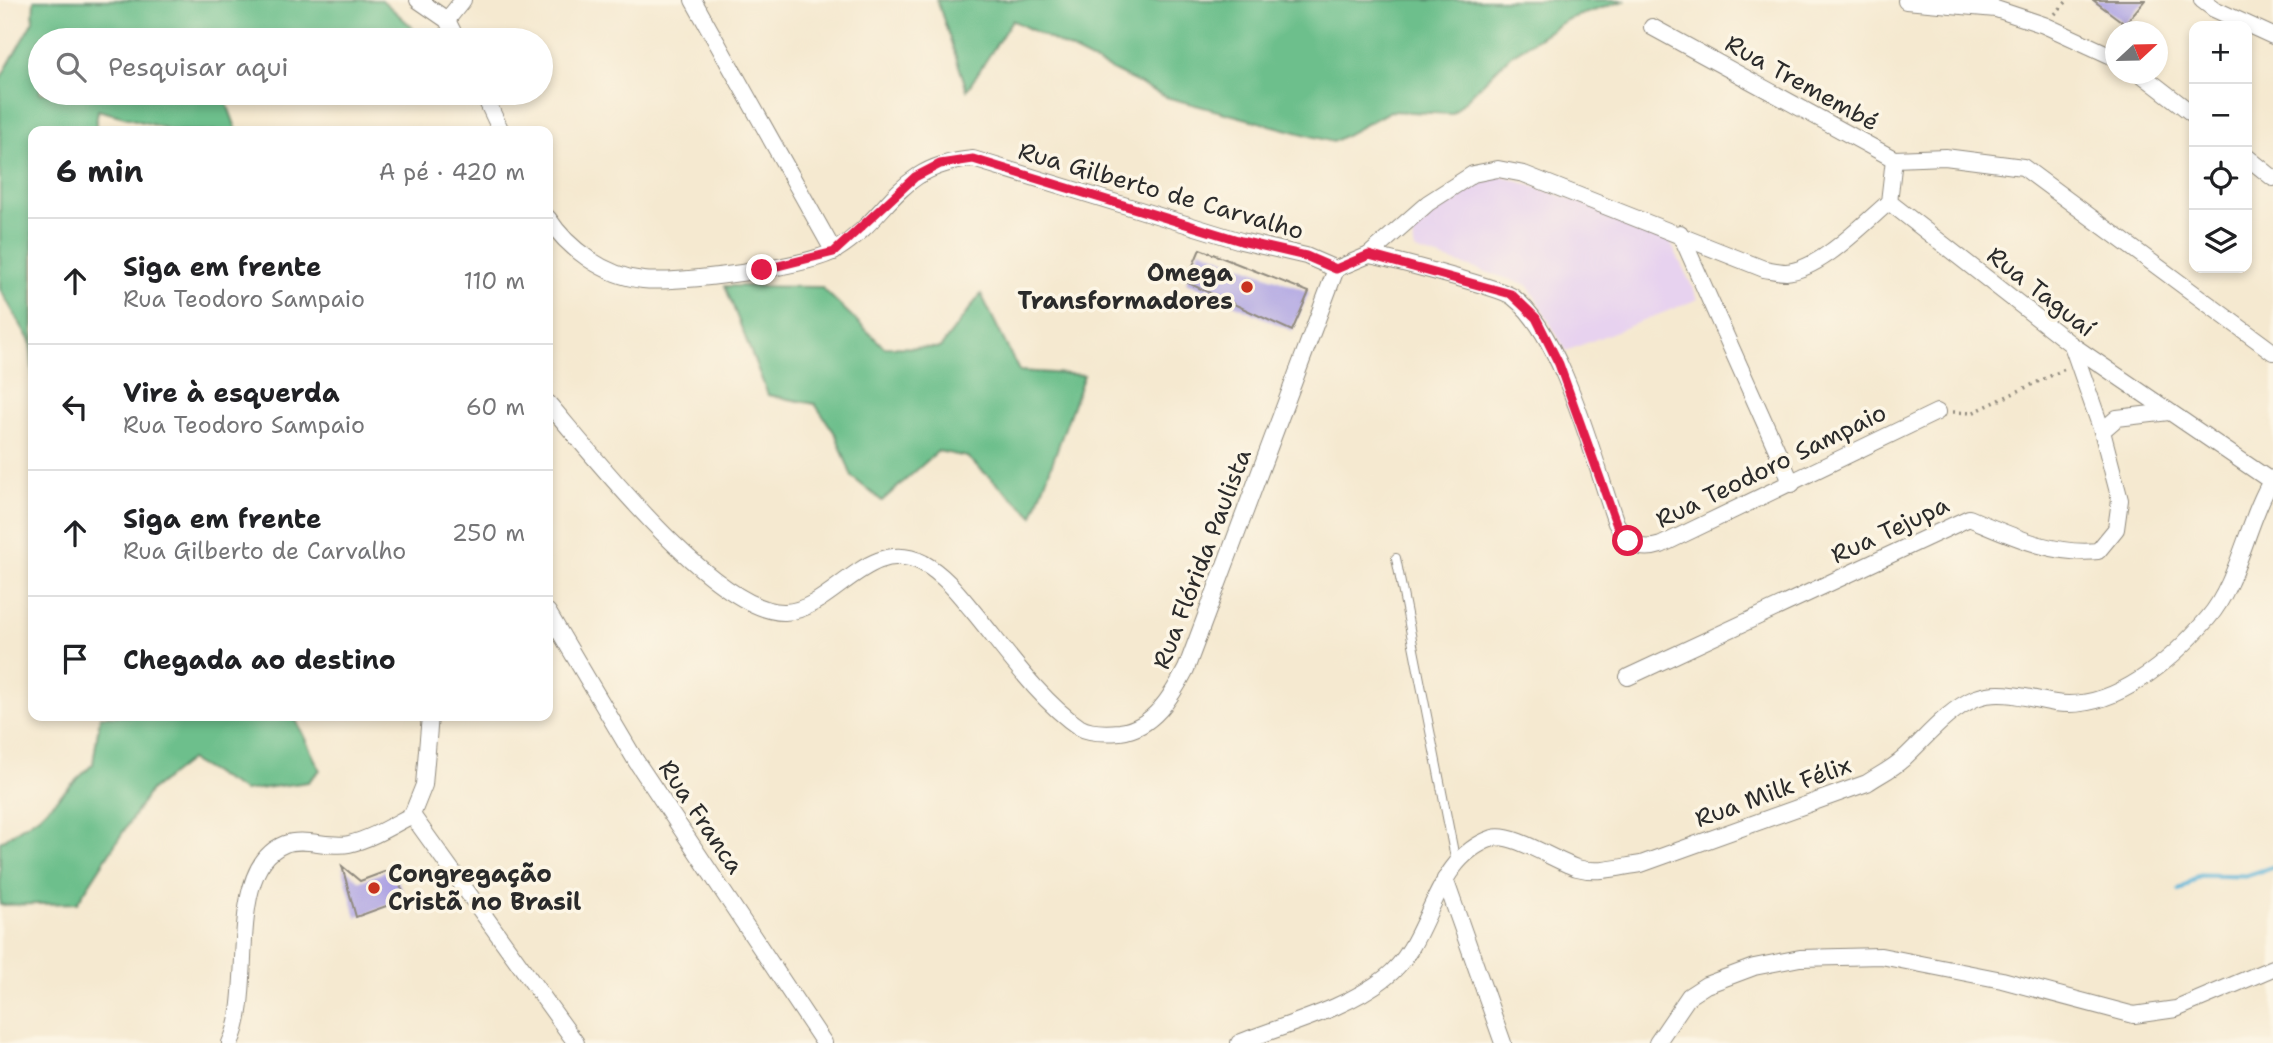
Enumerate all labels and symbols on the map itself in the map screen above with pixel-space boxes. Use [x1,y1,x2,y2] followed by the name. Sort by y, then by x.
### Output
[2105,21,2168,84] north arrow
[1719,28,1885,138] street label: Rua Tremembé
[1015,135,1307,247] street label: Rua Gilberto de Carvalho
[1980,240,2102,344] street label: Rua Taguaí
[746,254,777,285] route end
[1018,257,1234,317] place label: Omega Transformadores
[1239,279,1255,295] marker: Omega Transformadores
[1651,396,1891,536] street label: Rua Teodoro Sampaio
[1145,444,1259,674] street label: Rua Flórida Paulista
[1826,489,1954,571] street label: Rua Tejupa
[1612,525,1643,556] route start
[1691,749,1855,835] street label: Rua Milk Félix
[651,754,751,880] street label: Rua Franca
[388,858,581,918] place label: Congregação Cristã no Brasil
[366,880,382,896] marker: Congregação Cristã no Brasil

